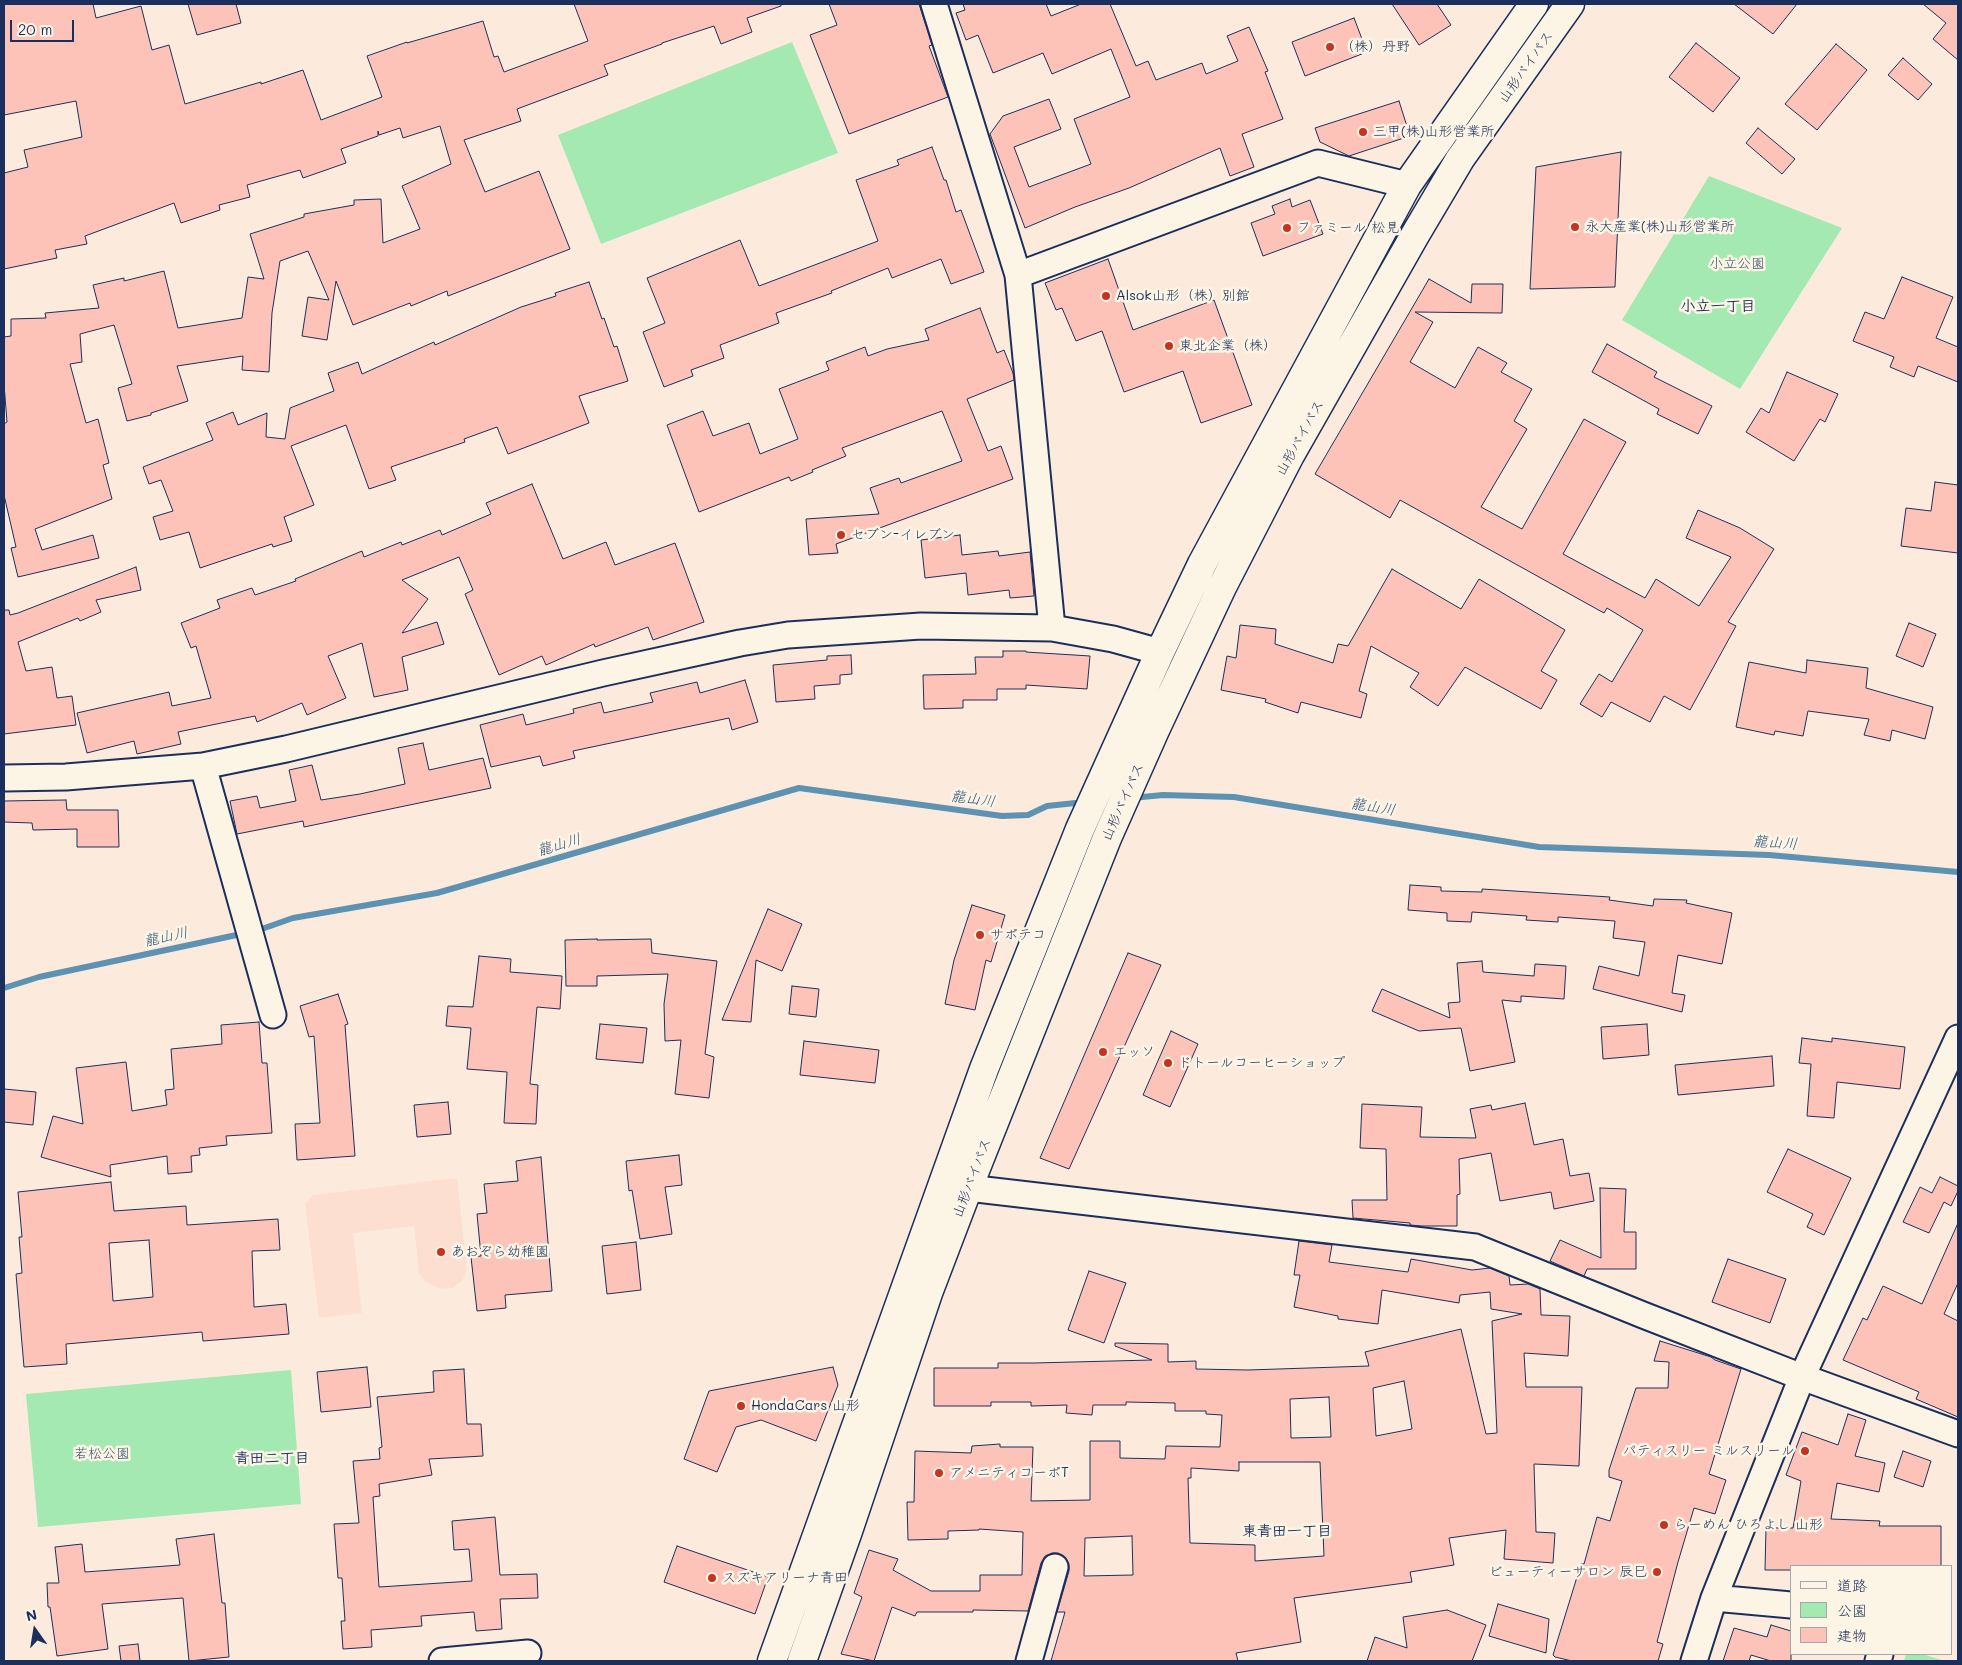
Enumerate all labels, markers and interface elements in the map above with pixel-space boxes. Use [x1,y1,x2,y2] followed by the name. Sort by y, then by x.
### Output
[12,10,76,42] scale bar
[18,19,52,39] text: 20 m
[1495,28,1557,106] street label: 山形バイパス
[1340,39,1410,55] place label: （株）丹野
[1324,41,1336,53] marker: （株）丹野
[1373,124,1495,140] place label: 三甲(株)山形営業所
[1357,126,1369,138] marker: 三甲(株)山形営業所
[1585,219,1735,235] place label: 永大産業(株)山形営業所
[1297,220,1399,236] place label: ファミール 松見
[1569,221,1581,233] marker: 永大産業(株)山形営業所
[1281,222,1293,234] marker: ファミール 松見
[1709,256,1765,272] park label: 小立公園
[1116,288,1250,304] place label: Alsok山形（株）別館
[1100,290,1112,302] marker: Alsok山形（株）別館
[1681,297,1755,315] district label: 小立一丁目
[1179,338,1277,354] place label: 東北企業（株）
[1163,340,1175,352] marker: 東北企業（株）
[1272,397,1328,479] street label: 山形バイパス
[851,527,955,543] place label: セブン-イレブン
[835,529,847,541] marker: セブン-イレブン
[1098,760,1148,844] street label: 山形バイパス
[949,787,997,811] water label: 龍山川
[1349,795,1397,819] water label: 龍山川
[535,830,583,860] water label: 龍山川
[1752,832,1798,854] water label: 龍山川
[142,924,190,950] water label: 龍山川
[990,927,1046,943] place label: サポテコ
[974,929,986,941] marker: サポテコ
[1113,1044,1155,1060] place label: エッソ
[1097,1046,1109,1058] marker: エッソ
[1178,1055,1345,1071] place label: ドトールコーヒーショップ
[1162,1057,1174,1069] marker: ドトールコーヒーショップ
[949,1136,995,1220] street label: 山形バイパス
[451,1244,549,1260] place label: あおぞら幼稚園
[435,1246,447,1258] marker: あおぞら幼稚園
[751,1398,860,1414] place label: HondaCars 山形
[735,1400,747,1412] marker: HondaCars 山形
[1623,1443,1795,1459] place label: パティスリー ミルスリール
[1799,1445,1811,1457] marker: パティスリー ミルスリール
[74,1446,130,1462] park label: 若松公園
[235,1449,309,1467] district label: 青田二丁目
[949,1465,1069,1481] place label: アメニティコーポT
[933,1467,945,1479] marker: アメニティコーポT
[1674,1517,1823,1533] place label: らーめん ひろよし 山形
[1658,1519,1670,1531] marker: らーめん ひろよし 山形
[1242,1522,1332,1540] district label: 東青田一丁目
[1489,1564,1647,1580] place label: ビューティーサロン 辰巳
[1790,1565,1952,1655] legend
[1651,1566,1663,1578] marker: ビューティーサロン 辰巳
[722,1570,848,1586] place label: スズキアリーナ青田
[706,1572,718,1584] marker: スズキアリーナ青田
[1837,1575,1867,1595] text: 道路
[1837,1600,1867,1620] text: 公園
[24,1604,39,1625] text: N
[10,1605,60,1655] north arrow
[1837,1625,1867,1645] text: 建物

